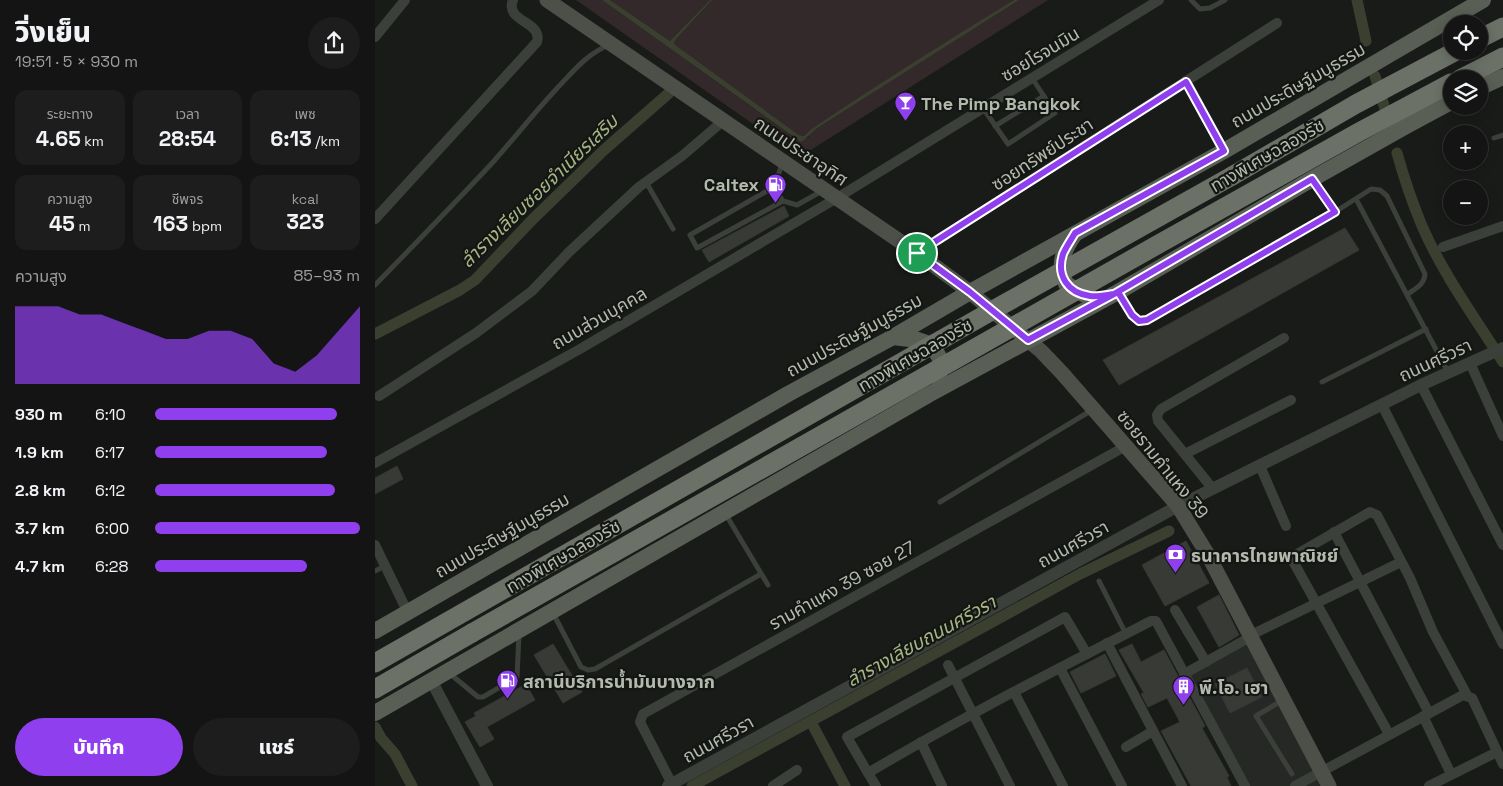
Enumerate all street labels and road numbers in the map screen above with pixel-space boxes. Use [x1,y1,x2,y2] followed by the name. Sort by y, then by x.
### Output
[996,22,1084,86] street label: ซอยโรจนมิน
[1227,37,1370,134] street label: ถนนประดิษฐ์มนูธรรม
[750,111,852,191] street label: ถนนประชาอุทิศ
[987,113,1097,195] street label: ซอยทรัพย์ประชา
[1206,113,1328,197] street label: ทางพิเศษฉลองรัช
[547,281,651,355] street label: ถนนส่วนบุคคล
[782,288,926,383] street label: ถนนประดิษฐ์มนูธรรม
[854,313,976,397] street label: ทางพิเศษฉลองรัช
[1395,333,1475,387] street label: ถนนศรีวรา
[1112,405,1214,523] street label: ซอยรามคำแหง 39
[431,487,574,584] street label: ถนนประดิษฐ์มนูธรรม
[502,514,624,598] street label: ทางพิเศษฉลองรัช
[1033,515,1113,573] street label: ถนนศรีวรา
[765,535,919,635] street label: รามคำแหง 39 ซอย 27
[678,710,758,768] street label: ถนนศรีวรา

